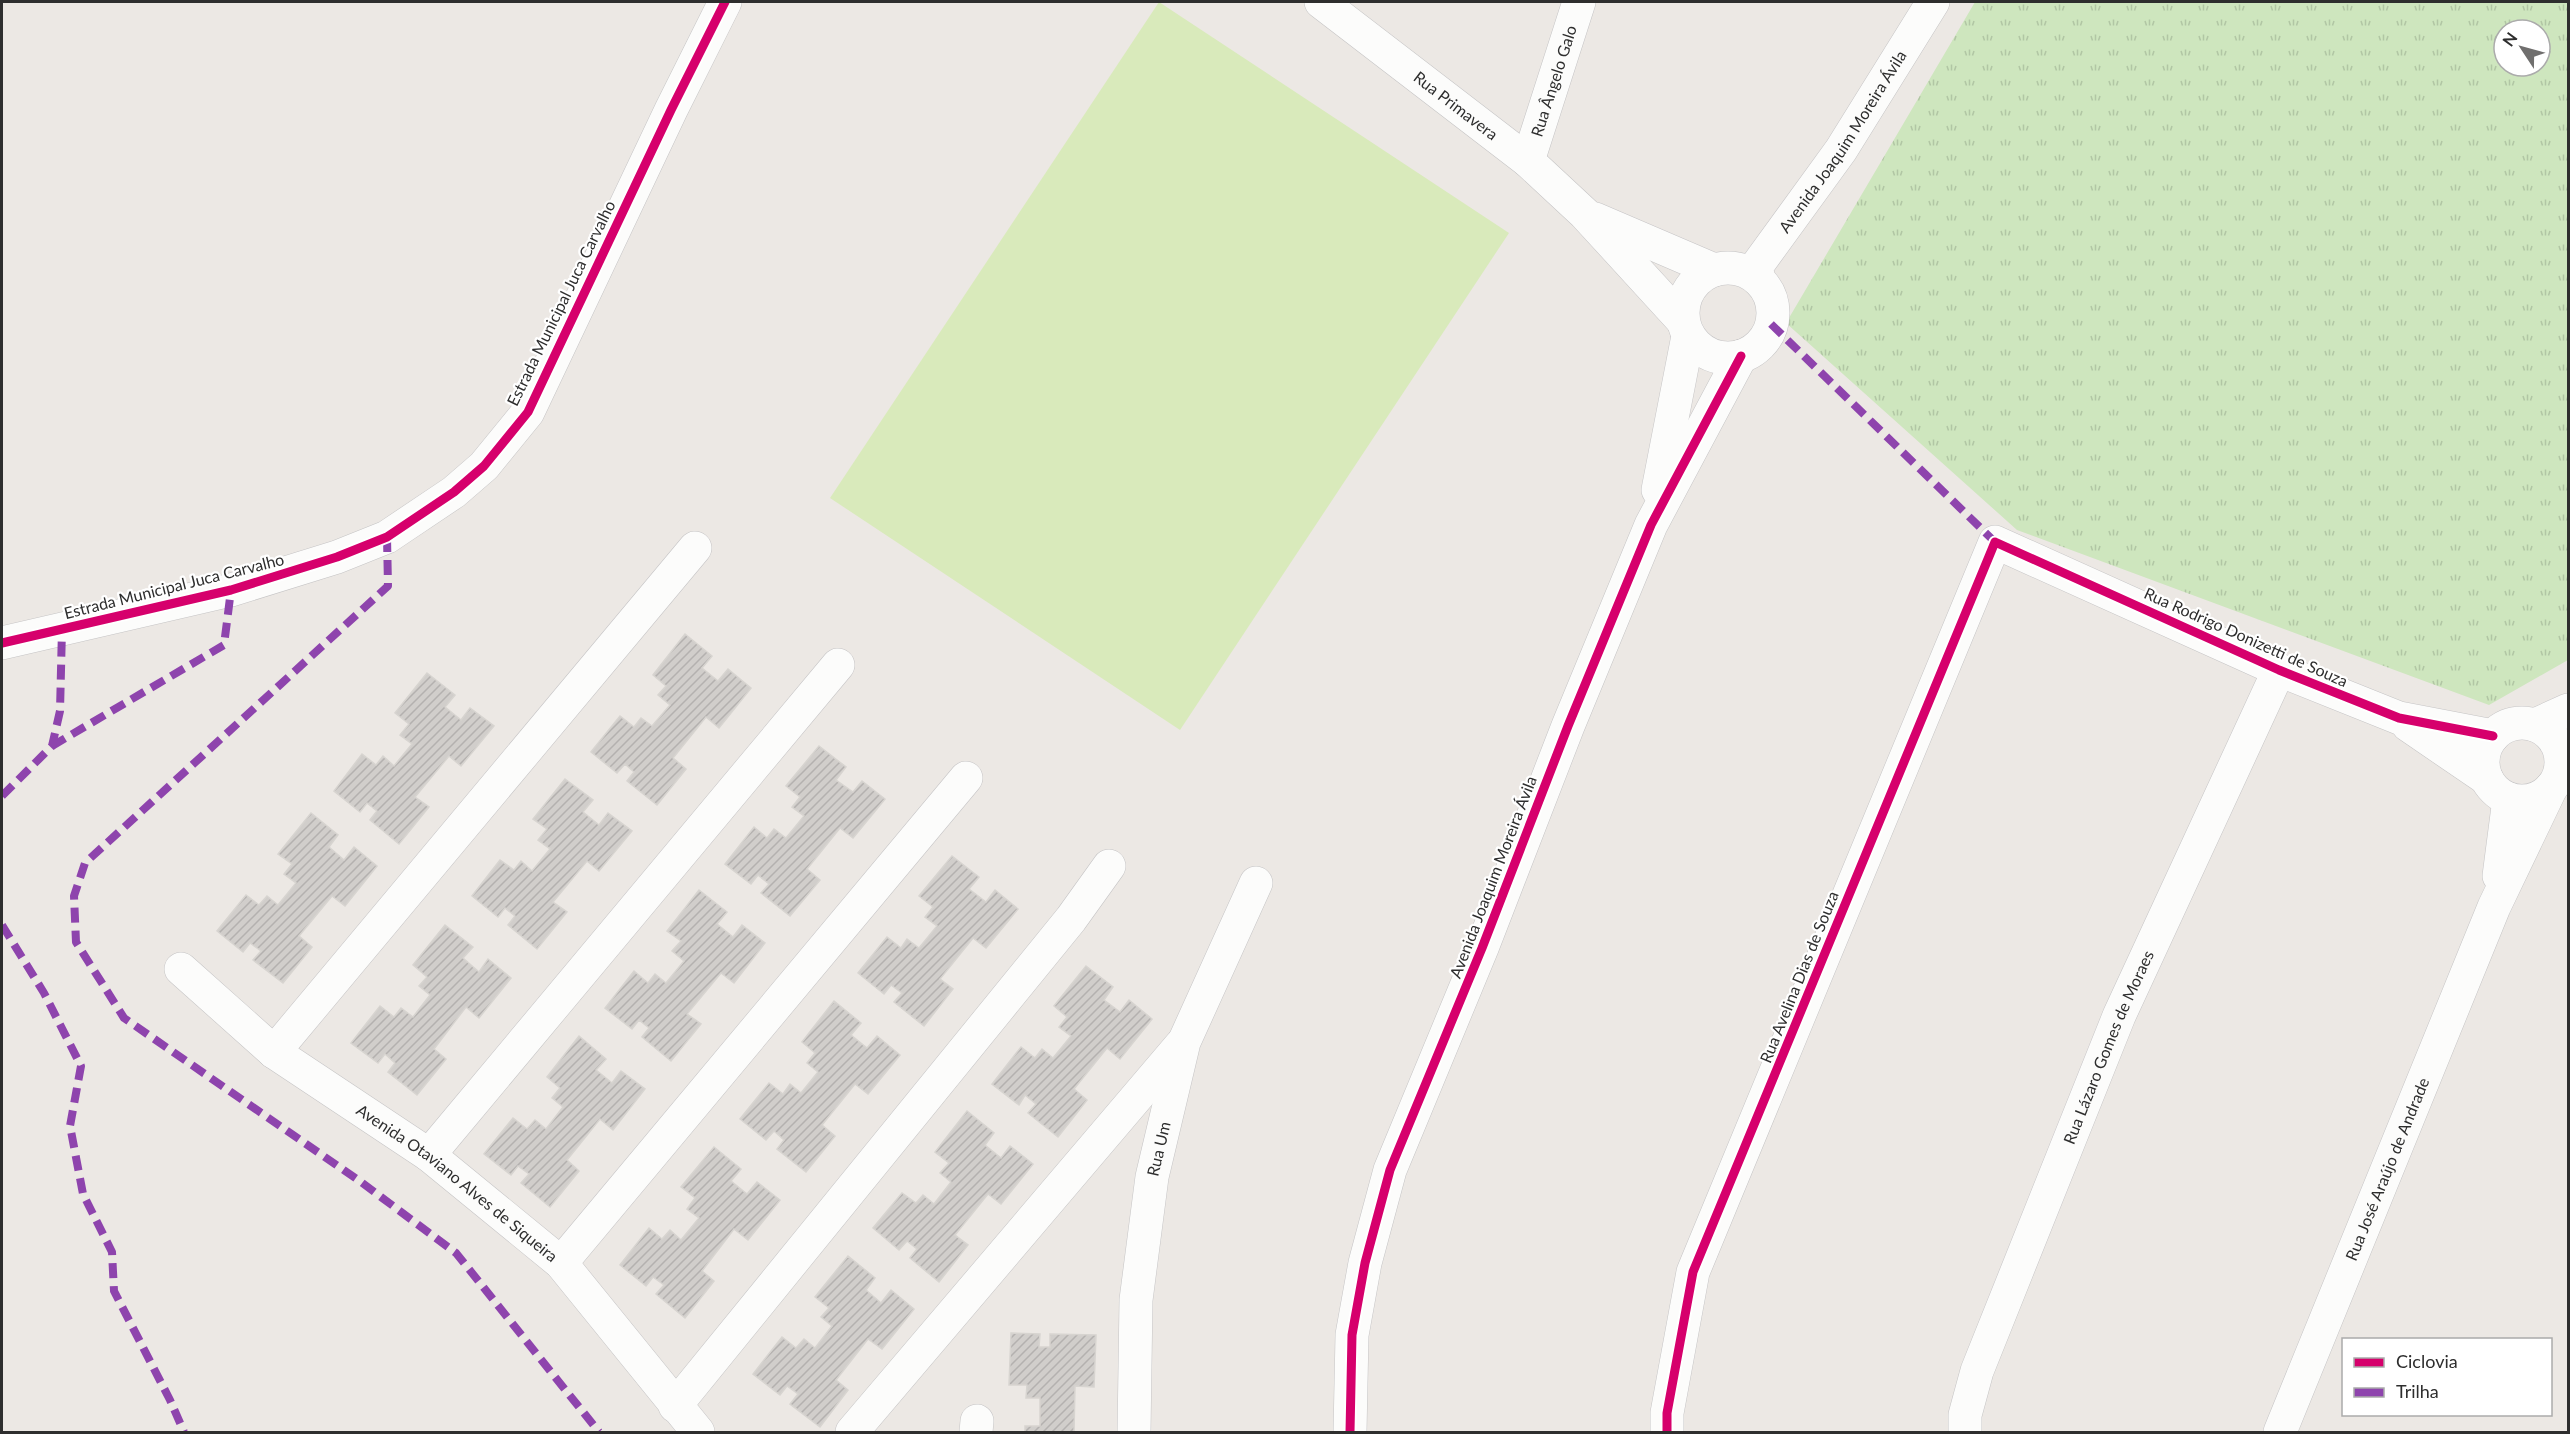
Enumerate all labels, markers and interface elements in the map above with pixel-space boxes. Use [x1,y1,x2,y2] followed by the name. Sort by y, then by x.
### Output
[2492,18,2552,78] north arrow
[1526,23,1580,139] street label: Rua Ângelo Galo
[2498,28,2521,49] text: N
[1774,46,1910,236] street label: Avenida Joaquim Moreira Ávila
[1410,67,1502,143] street label: Rua Primavera
[502,197,619,409] street label: Estrada Municipal Juca Carvalho
[62,549,286,622] street label: Estrada Municipal Juca Carvalho
[2141,583,2351,690] street label: Rua Rodrigo Donizetti de Souza
[1445,773,1540,981] street label: Avenida Joaquim Moreira Ávila
[1755,888,1842,1065] street label: Rua Avelina Dias de Souza
[2059,947,2157,1147] street label: Rua Lázaro Gomes de Moraes
[2341,1075,2433,1263] street label: Rua José Araújo de Andrade
[353,1100,562,1265] street label: Avenida Otaviano Alves de Siqueira
[1143,1120,1174,1178] street label: Rua Um
[2342,1338,2552,1416] legend
[2396,1350,2458,1372] text: Ciclovia
[2396,1380,2439,1402] text: Trilha

